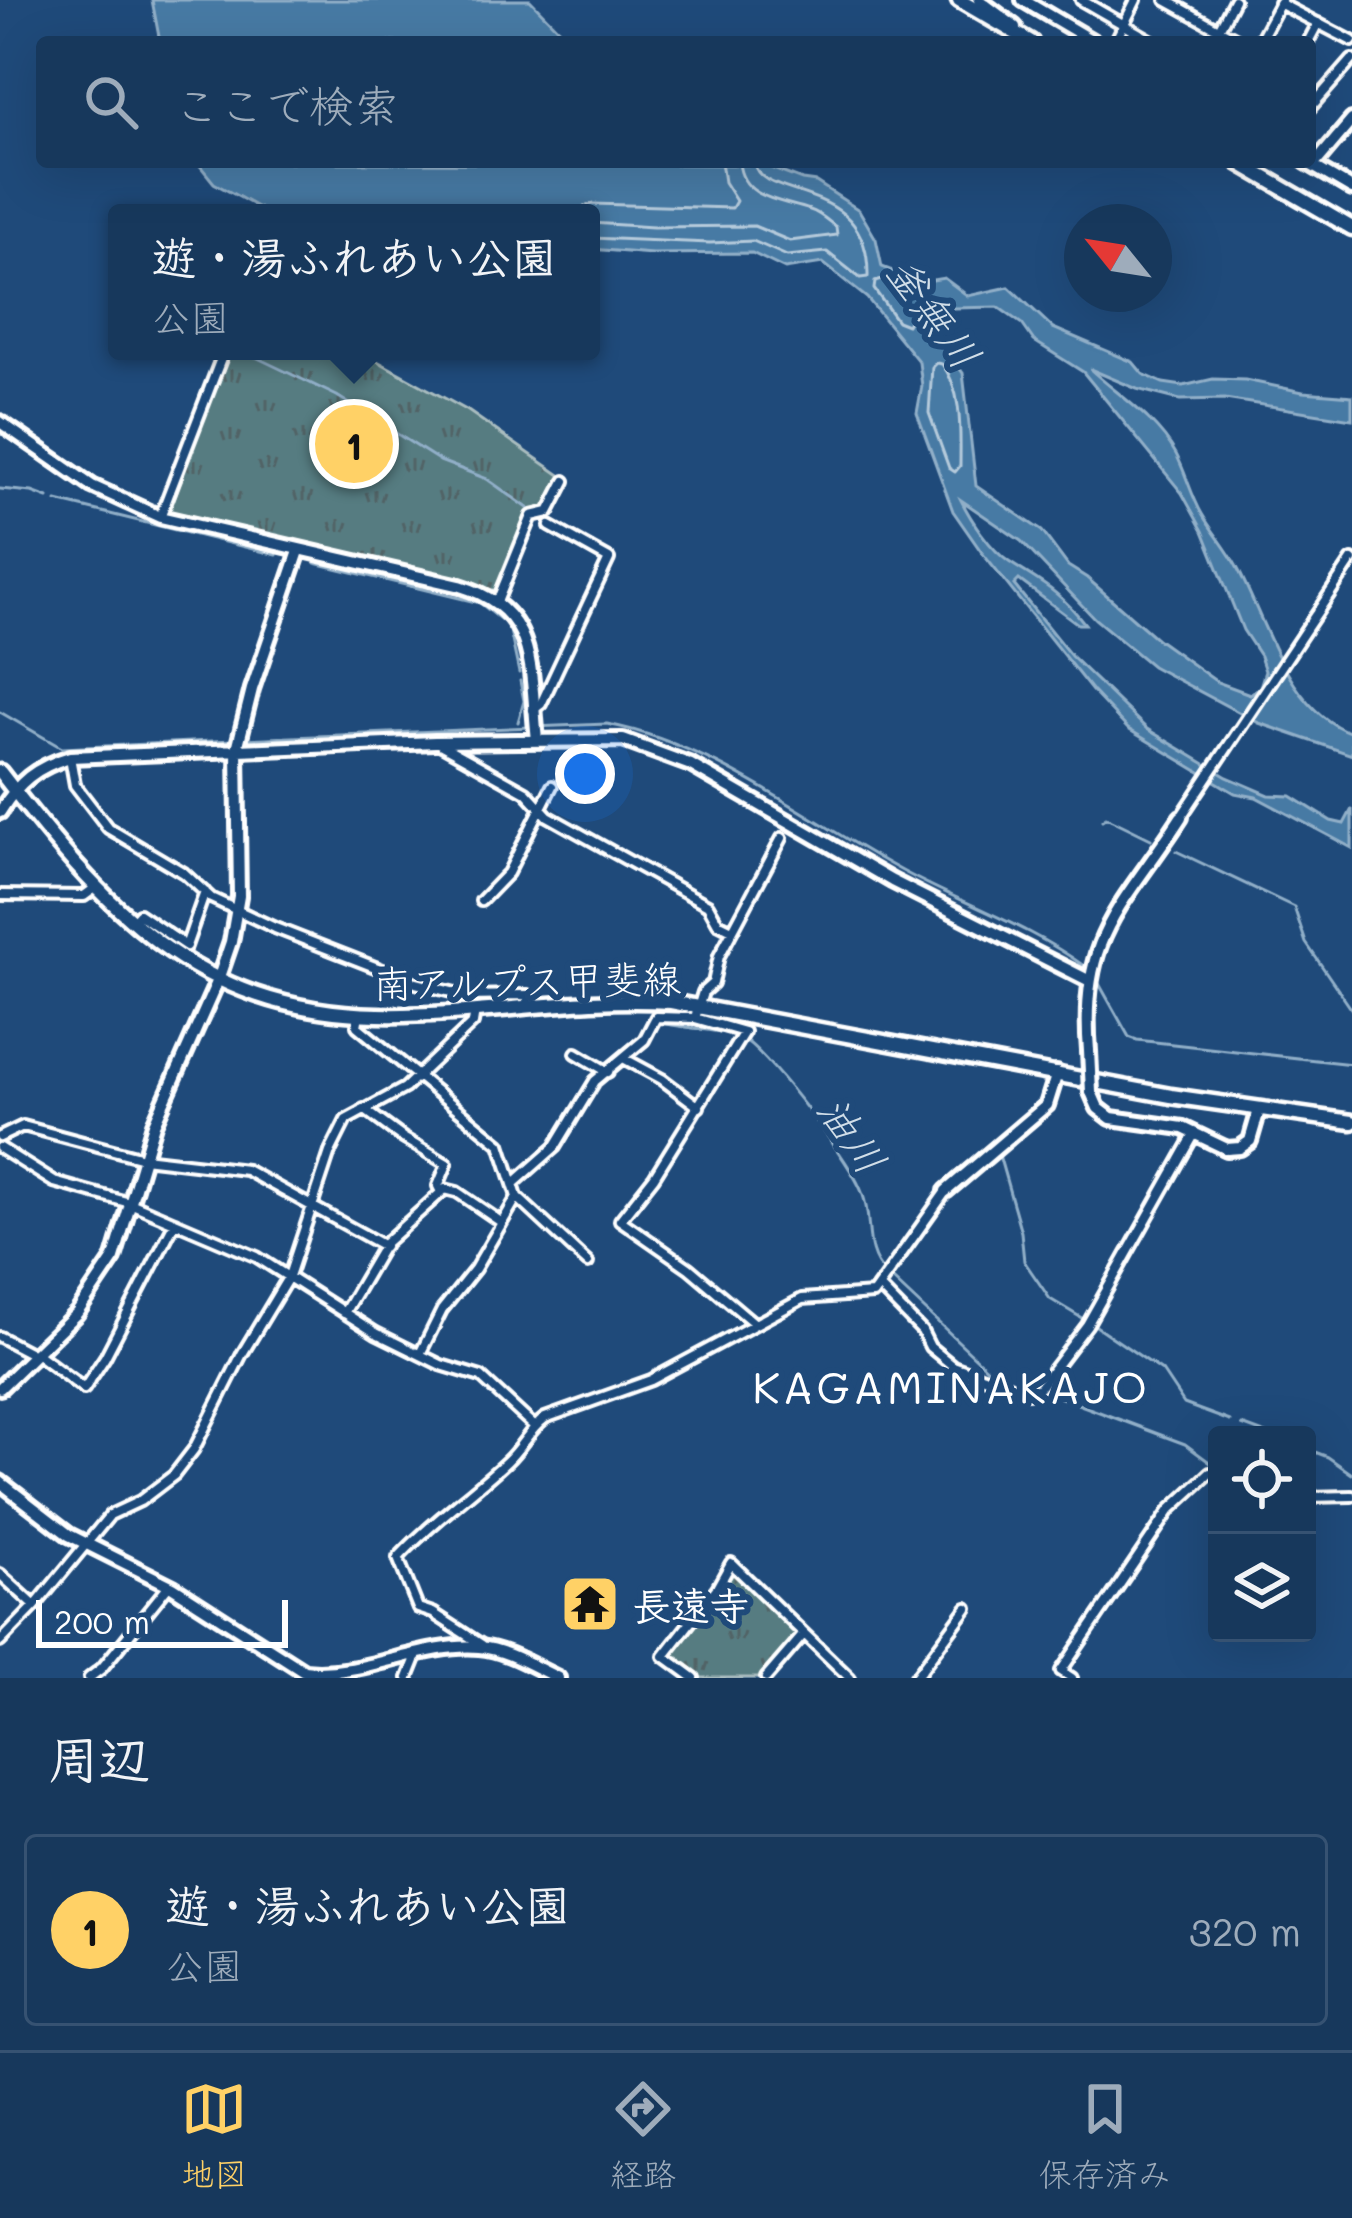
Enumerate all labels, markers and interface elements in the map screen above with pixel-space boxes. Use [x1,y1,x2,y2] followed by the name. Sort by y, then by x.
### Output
[36,36,1316,168] search box
[78,69,144,135] icon: search
[174,75,399,133] text: ここで検索
[108,204,600,360] popup
[1064,204,1172,312] north arrow
[151,227,557,285] text: 遊・湯ふれあい公園
[876,245,994,379] water label: 釜無川
[151,291,230,342] text: 公園
[315,399,393,489] pin: 1
[555,744,615,804] your location
[373,952,681,1008] street label: 南アルプス甲斐線
[806,1084,900,1184] water label: 油川
[752,1357,1150,1415] district label: KAGAMINAKAJO
[1208,1426,1316,1642] map controls
[1208,1426,1316,1534] button: locate
[1208,1534,1316,1642] button: layers
[559,1573,621,1635] temple icon: 長遠寺
[632,1579,749,1630] place label: 長遠寺
[36,1594,288,1647] scale bar
[54,1599,150,1642] text: 200 m
[48,1724,150,1791] text: 周辺
[165,1875,570,1933] text: 遊・湯ふれあい公園
[81,1905,99,1956] text: 1
[1189,1905,1301,1956] text: 320 m
[165,1939,243,1990] text: 公園
[181,2076,247,2196] tab: 地図
[610,2076,676,2196] tab: 経路
[1039,2076,1171,2196] tab: 保存済み

